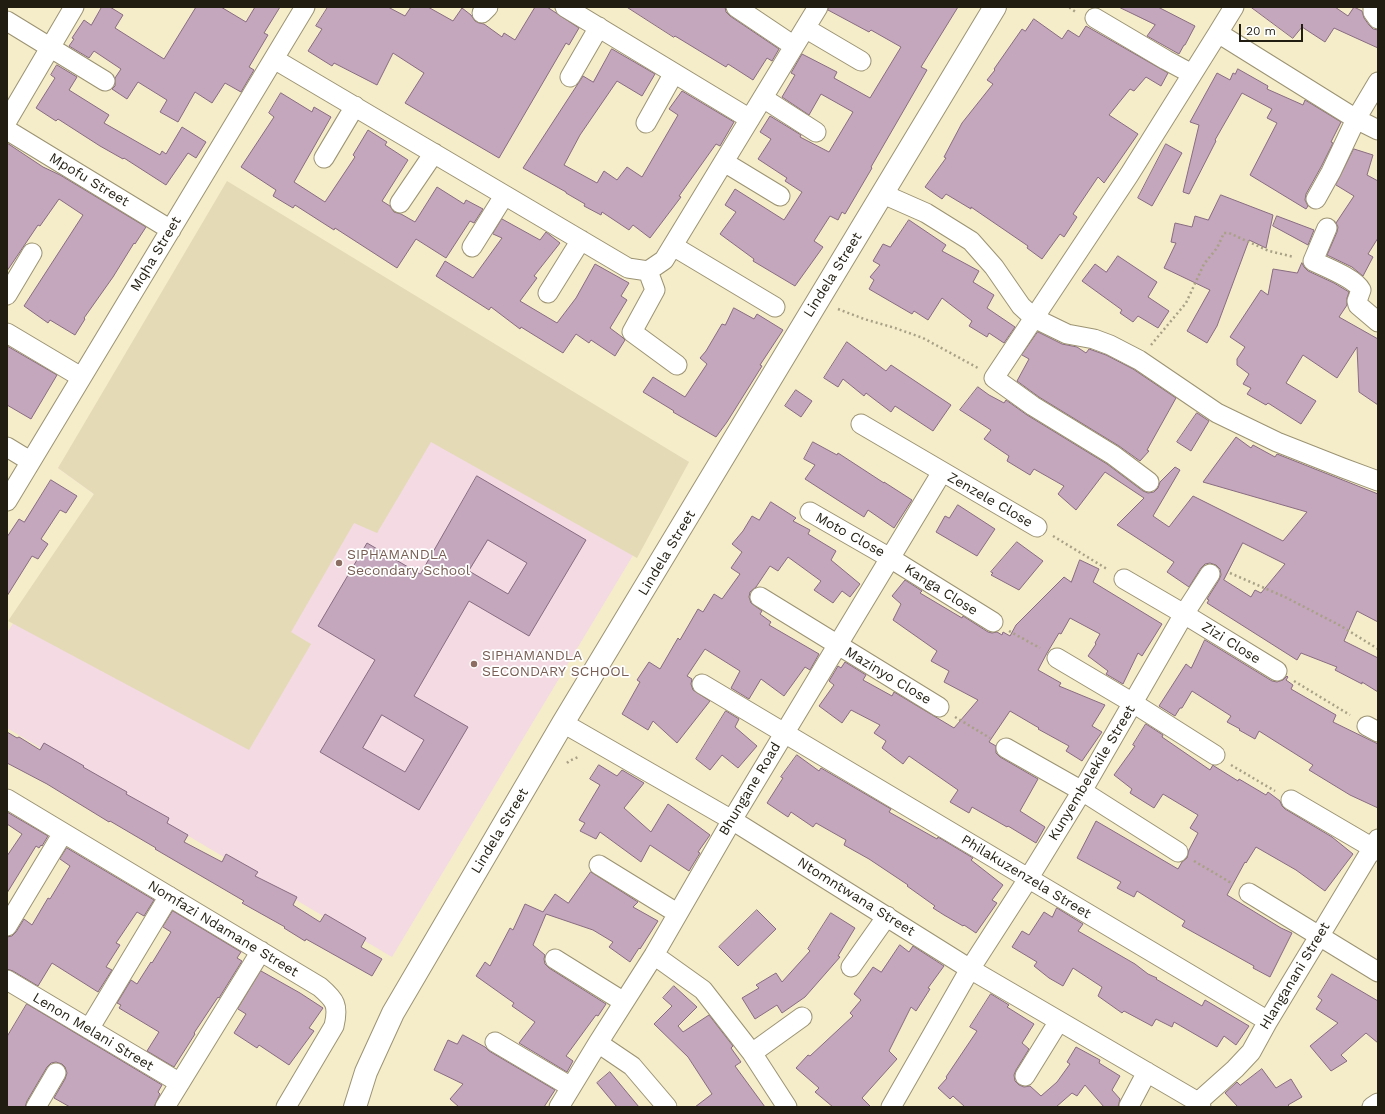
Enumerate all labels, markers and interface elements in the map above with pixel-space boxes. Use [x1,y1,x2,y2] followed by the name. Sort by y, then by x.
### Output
[1241,16,1305,42] scale bar
[1246,24,1276,38] text: 20 m
[46,150,132,210] street label: Mpofu Street
[127,214,185,294] street label: Mqha Street
[800,230,866,320] street label: Lindela Street
[944,469,1036,531] street label: Zenzele Close
[635,507,699,599] street label: Lindela Street
[812,509,888,561] street label: Moto Close
[347,547,470,580] place label: SIPHAMANDLA Secondary School
[334,558,344,568] marker: SIPHAMANDLA Secondary School
[901,561,981,619] street label: Kanga Close
[1198,618,1264,668] street label: Zizi Close
[842,644,934,708] street label: Mazinyo Close
[482,648,629,680] place label: SIPHAMANDLA SECONDARY SCHOOL
[469,659,479,669] marker: SIPHAMANDLA SECONDARY SCHOOL
[1045,702,1139,844] street label: Kunyembelekile Street
[715,739,785,839] street label: Bhungane Road
[468,785,532,877] street label: Lindela Street
[958,832,1094,922] street label: Philakuzenzela Street
[794,854,918,940] street label: Ntomntwana Street
[145,877,301,981] street label: Nomfazi Ndamane Street
[1256,919,1334,1033] street label: Hlanganani Street
[29,989,157,1075] street label: Lenon Melani Street

